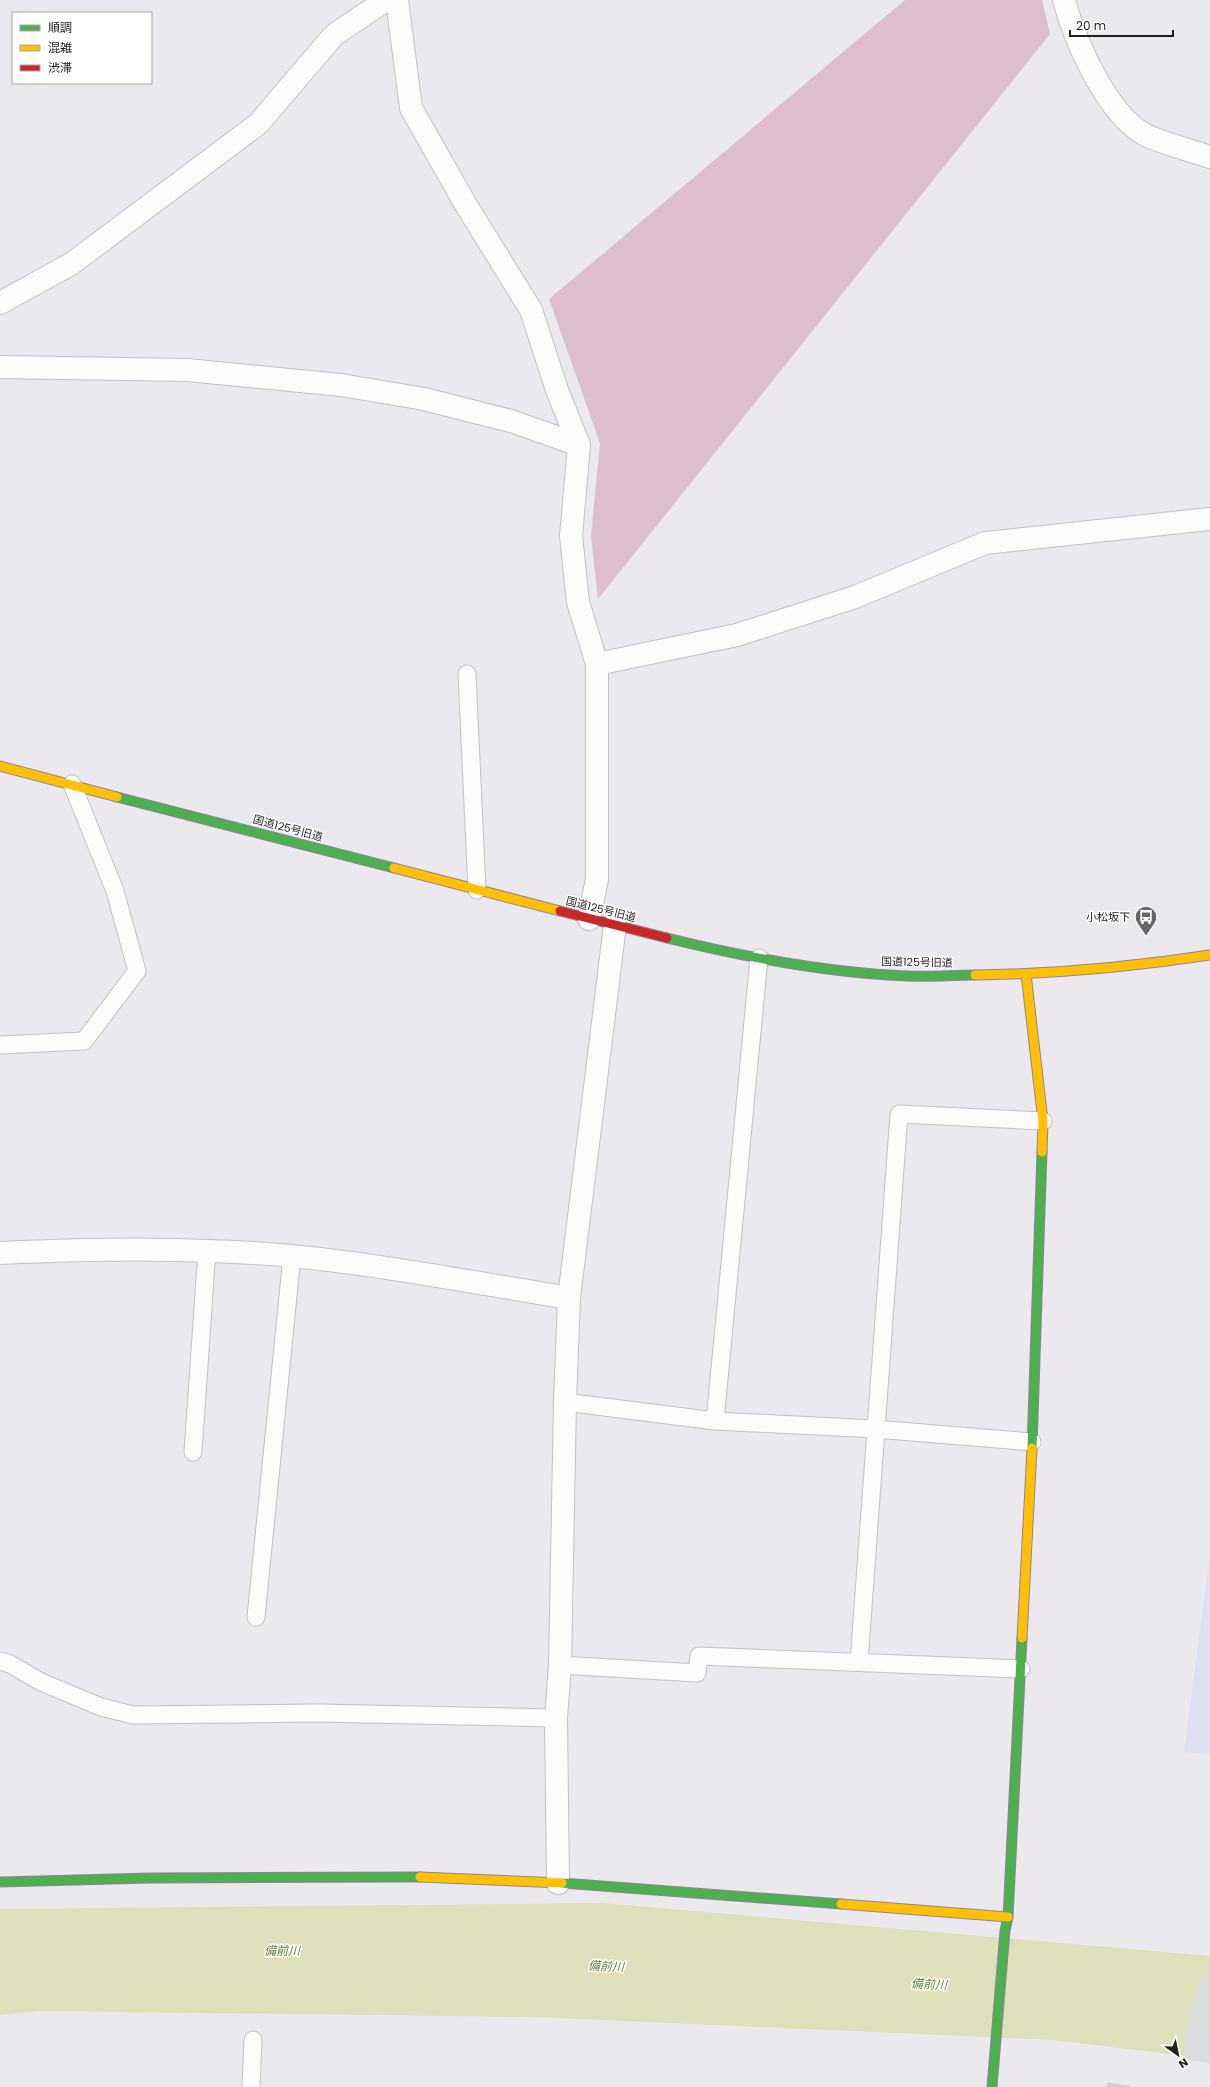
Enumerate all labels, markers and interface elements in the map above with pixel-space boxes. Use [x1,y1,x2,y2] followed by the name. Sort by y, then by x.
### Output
[12,12,152,84] legend
[1070,12,1173,38] scale bar
[1076,17,1106,34] text: 20 m
[48,19,72,36] text: 順調
[48,39,72,56] text: 混雑
[48,59,72,76] text: 渋滞
[251,811,325,845] street label: 国道125号旧道
[564,893,638,925] street label: 国道125号旧道
[1133,904,1159,937] bus stop icon: 小松坂下
[1086,909,1130,925] place label: 小松坂下
[881,953,953,971] street label: 国道125号旧道
[264,1942,302,1959] water label: 備前川
[588,1957,626,1976] water label: 備前川
[911,1975,949,1994] water label: 備前川
[1158,2035,1198,2075] north arrow
[1176,2054,1191,2072] text: N

